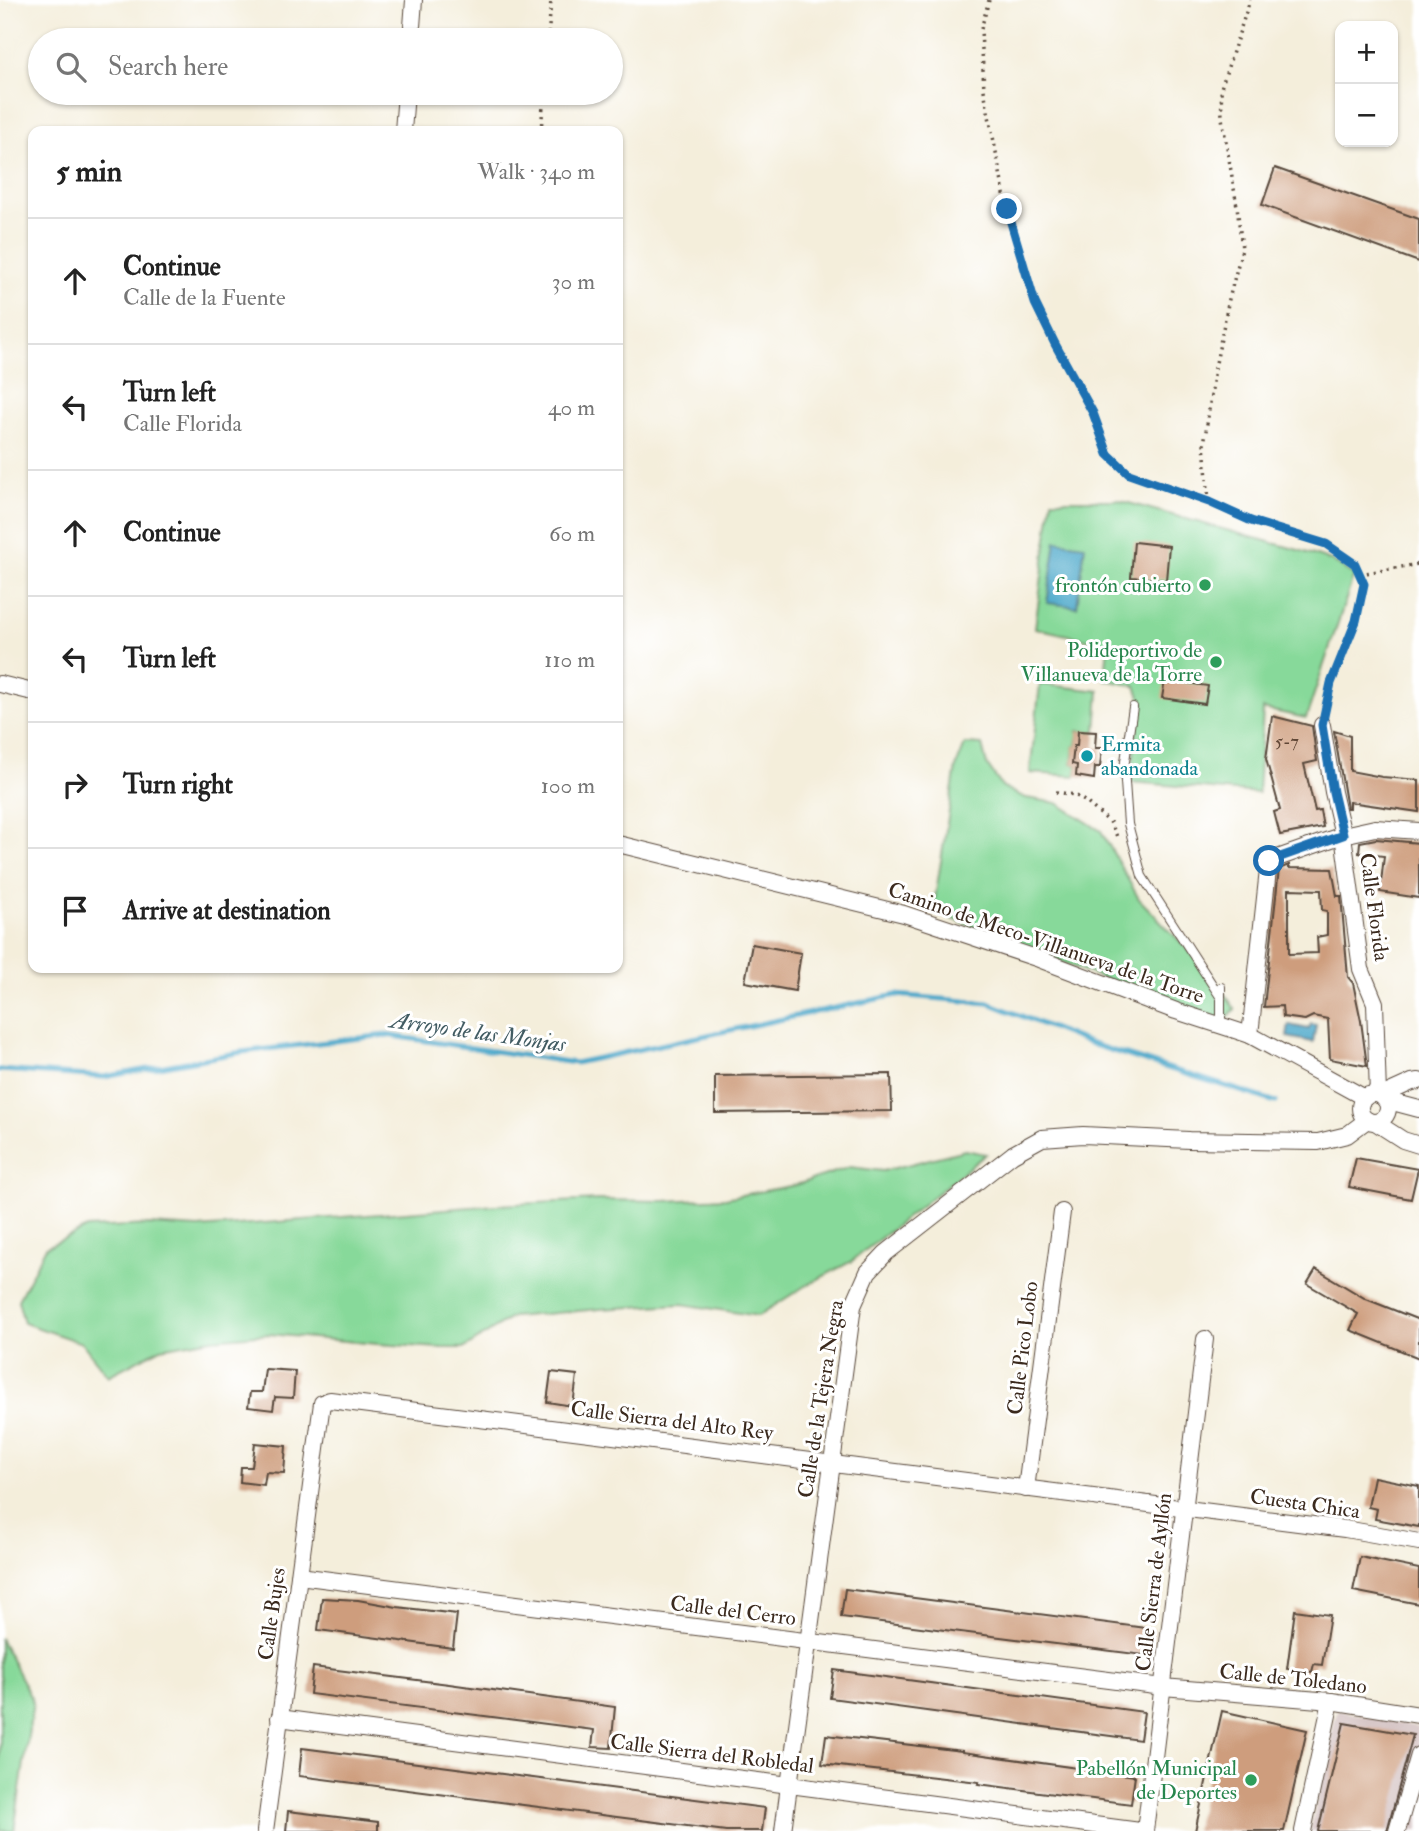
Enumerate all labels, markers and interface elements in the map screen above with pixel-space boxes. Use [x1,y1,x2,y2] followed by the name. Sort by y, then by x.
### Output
[1335,21,1398,147] map controls
[1335,21,1398,84] button: +
[28,28,623,105] search box
[52,48,90,86] icon: search
[108,51,228,83] text: Search here
[1335,84,1398,147] button: −
[56,153,122,190] text: 5 min
[477,157,595,186] text: Walk · 340 m
[991,193,1022,224] route end
[123,251,221,283] text: Continue
[56,262,94,300] icon: ahead
[552,267,595,296] text: 30 m
[123,283,286,312] text: Calle de la Fuente
[123,377,216,409] text: Turn left
[56,388,94,426] icon: left
[548,393,595,422] text: 40 m
[123,409,242,438] text: Calle Florida
[56,514,94,552] icon: ahead
[123,517,221,549] text: Continue
[549,519,595,548] text: 60 m
[1055,572,1191,599] place label: frontón cubierto
[1197,577,1213,593] marker: frontón cubierto
[1021,637,1202,688] place label: Polideportivo de Villanueva de la Torre
[56,640,94,678] icon: left
[123,643,216,675] text: Turn left
[544,645,595,674] text: 110 m
[1208,654,1224,670] marker: Polideportivo de Villanueva de la Torre
[1275,730,1299,753] house number: 5-7
[1101,731,1199,782] place label: Ermita abandonada
[1079,748,1095,764] marker: Ermita abandonada
[56,766,94,804] icon: right
[123,769,233,801] text: Turn right
[541,771,595,800] text: 100 m
[1253,845,1284,876] route start
[1353,851,1395,963] street label: Calle Florida
[885,876,1208,1010] street label: Camino de Meco-Villanueva de la Torre
[56,892,94,930] icon: arrive
[123,895,331,927] text: Arrive at destination
[385,1005,568,1059] water label: Arroyo de las Monjas
[1001,1280,1045,1416] street label: Calle Pico Lobo
[792,1298,850,1500] street label: Calle de la Tejera Negra
[569,1395,776,1447] street label: Calle Sierra del Alto Rey
[1248,1483,1362,1525] street label: Cuesta Chica
[1130,1491,1178,1673] street label: Calle Sierra de Ayllón
[252,1566,292,1662] street label: Calle Bujes
[669,1590,797,1632] street label: Calle del Cerro
[1218,1658,1368,1700] street label: Calle de Toledano
[609,1728,816,1780] street label: Calle Sierra del Robledal
[1076,1755,1238,1806] place label: Pabellón Municipal de Deportes
[1243,1772,1259,1788] marker: Pabellón Municipal de Deportes

